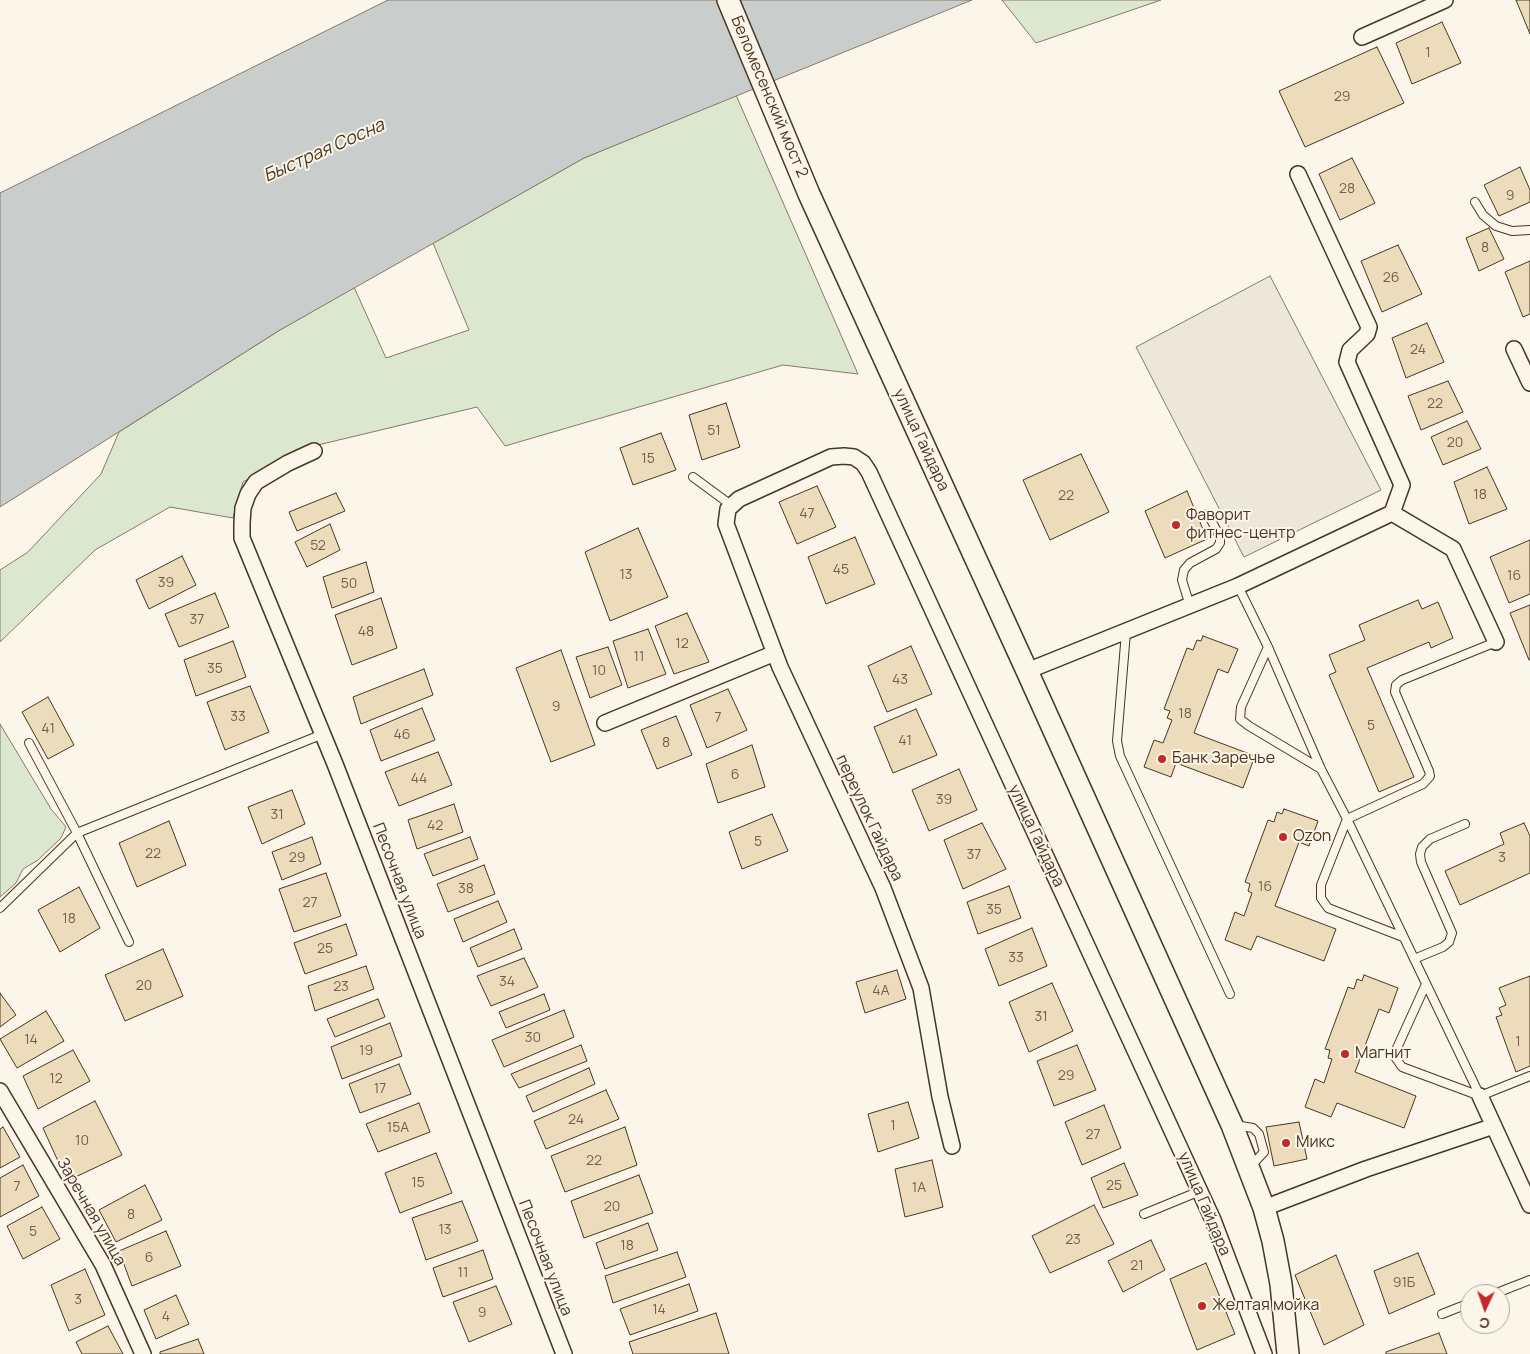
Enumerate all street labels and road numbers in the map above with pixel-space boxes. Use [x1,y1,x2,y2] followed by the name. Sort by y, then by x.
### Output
[726,13,812,181] street label: Беломесенский мост 2
[889,386,953,494] street label: улица Гайдара
[831,752,907,884] street label: переулок Гайдара
[1004,782,1068,890] street label: улица Гайдара
[368,820,430,942] street label: Песочная улица
[1174,1149,1234,1259] street label: улица Гайдара
[52,1155,130,1269] street label: Заречная улица
[514,1197,576,1319] street label: Песочная улица

